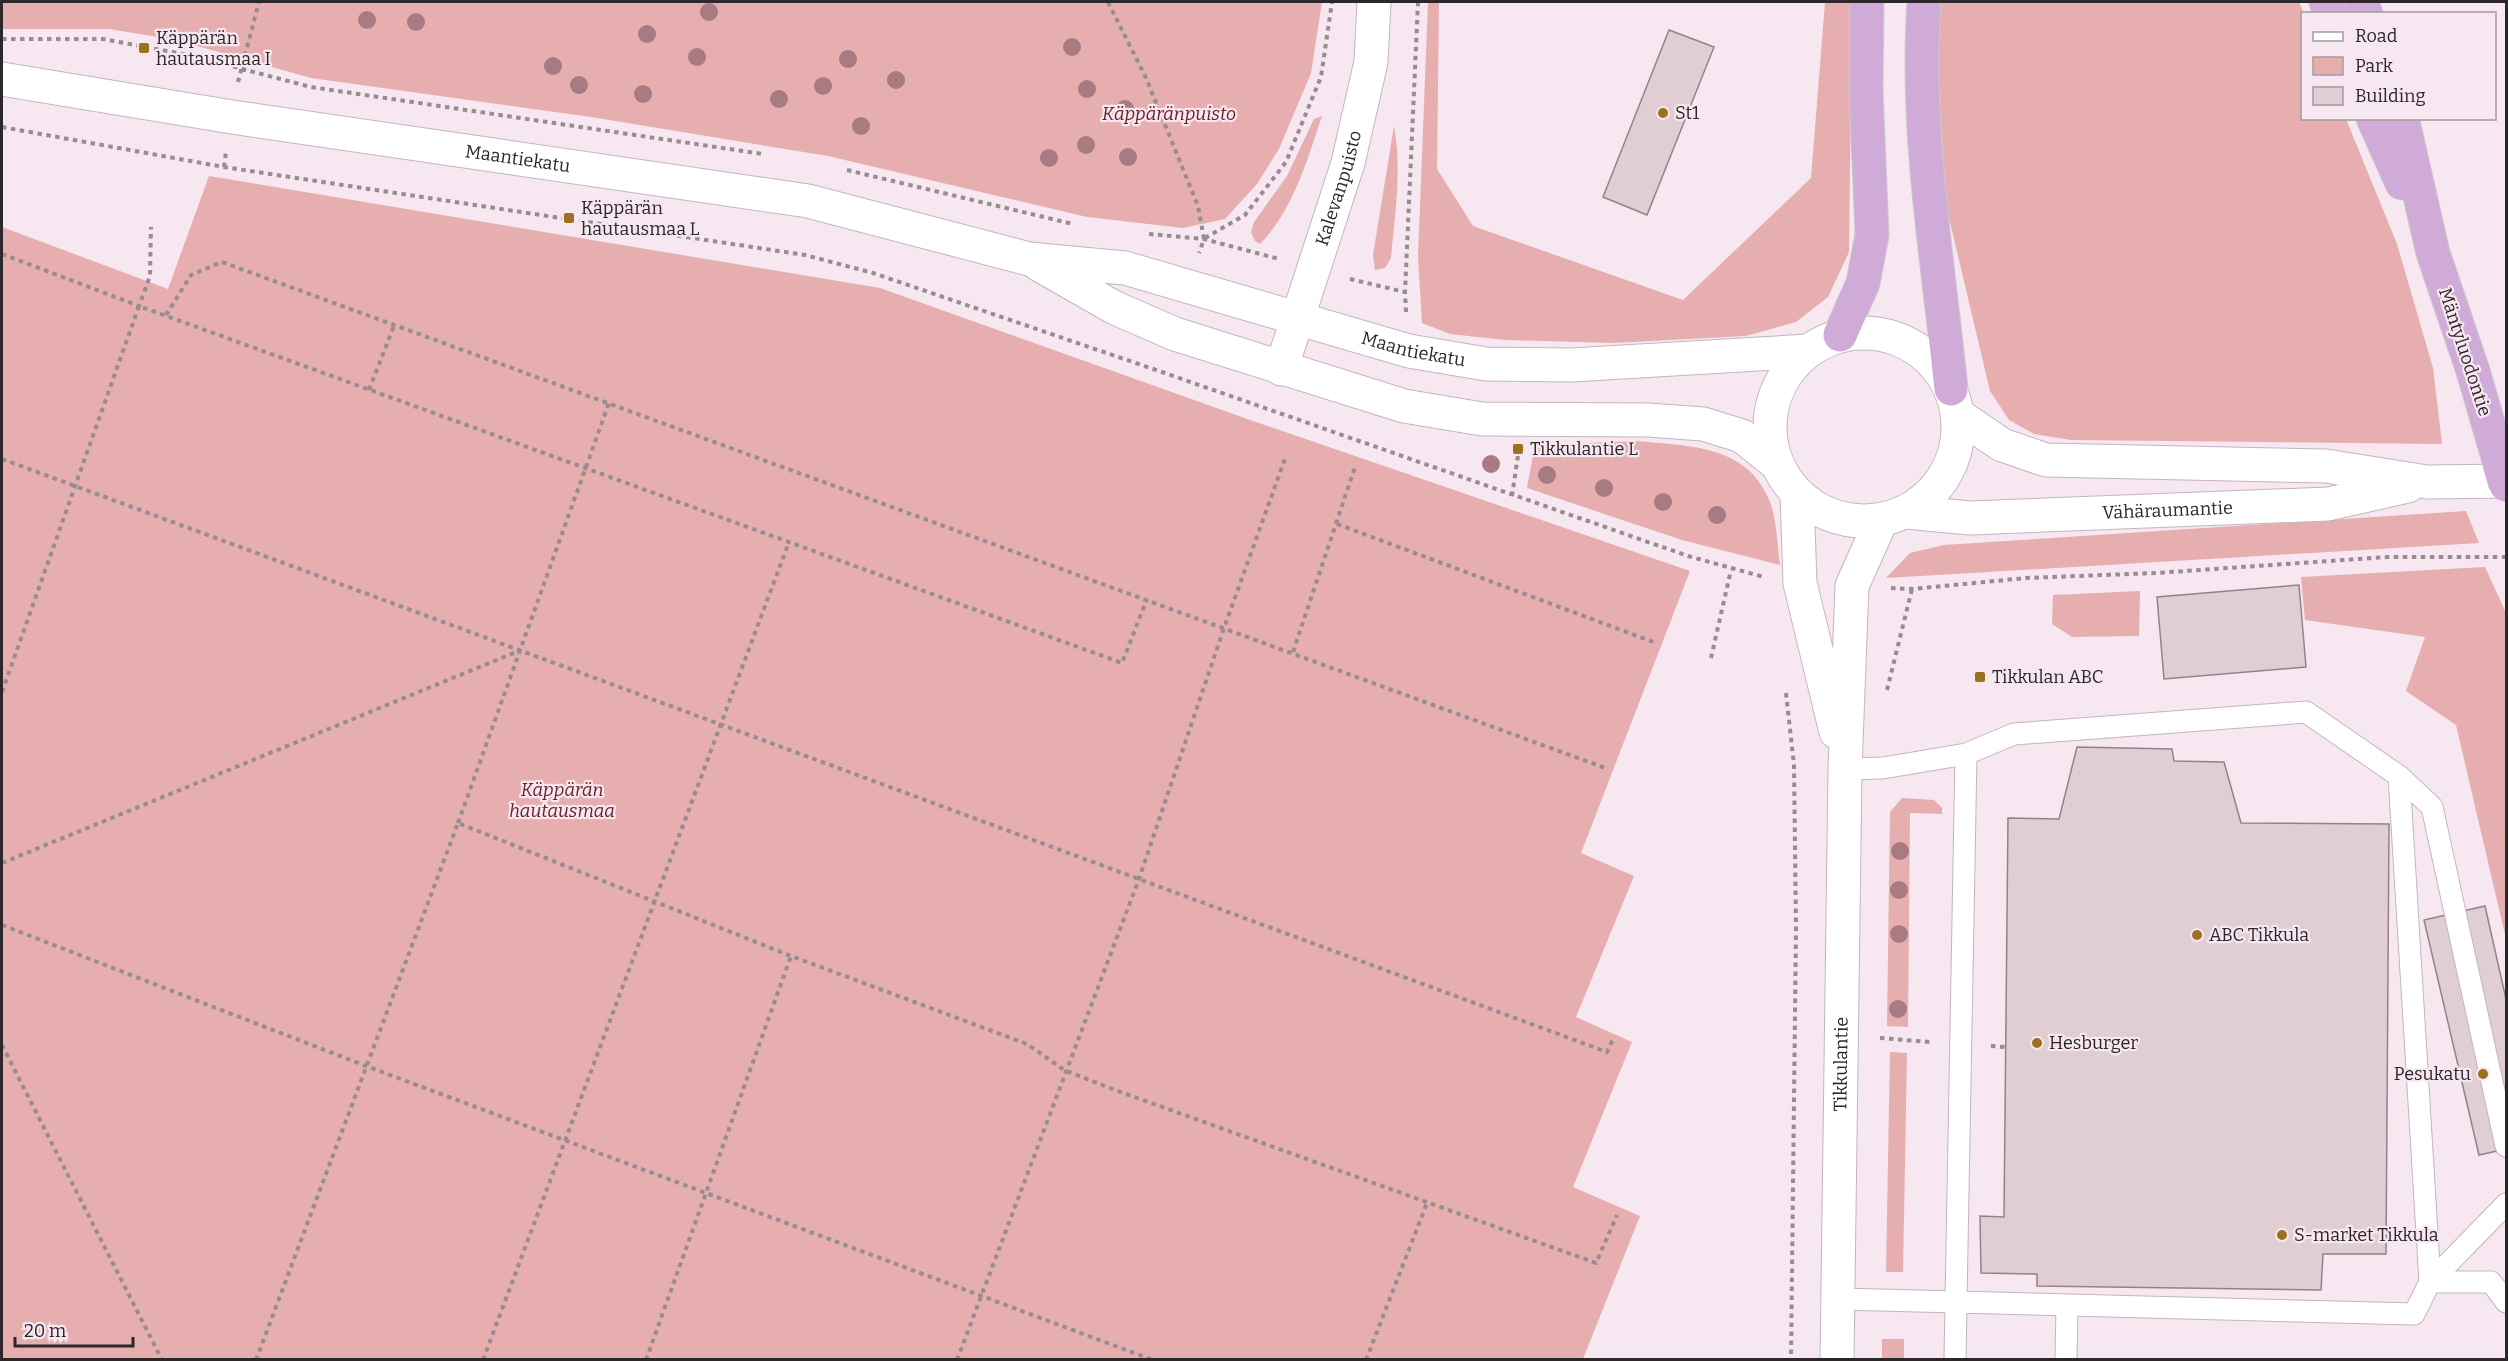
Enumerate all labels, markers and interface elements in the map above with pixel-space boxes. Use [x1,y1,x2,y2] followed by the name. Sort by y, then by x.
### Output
[2301,12,2496,120] legend
[2355,25,2398,47] text: Road
[156,27,271,70] place label: Käppärän hautausmaa I
[137,41,151,55] marker: Käppärän hautausmaa I
[2355,55,2394,77] text: Park
[2355,85,2426,107] text: Building
[1675,102,1700,124] place label: St1
[1102,103,1236,125] park label: Käppäränpuisto
[1656,106,1670,120] marker: St1
[1311,128,1366,249] street label: Kalevanpuisto
[464,140,572,177] street label: Maantiekatu
[581,197,700,240] place label: Käppärän hautausmaa L
[562,211,576,225] marker: Käppärän hautausmaa L
[2434,285,2496,419] street label: Mäntyluodontie
[1359,327,1467,371] street label: Maantiekatu
[1530,438,1638,460] place label: Tikkulantie L
[1511,442,1525,456] marker: Tikkulantie L
[2102,497,2233,524] street label: Vähäraumantie
[1992,666,2103,688] place label: Tikkulan ABC
[1973,670,1987,684] marker: Tikkulan ABC
[509,779,615,822] park label: Käppärän hautausmaa
[2209,924,2309,946] place label: ABC Tikkula
[2190,928,2204,942] marker: ABC Tikkula
[1829,1017,1853,1111] street label: Tikkulantie
[2049,1032,2138,1054] place label: Hesburger
[2030,1036,2044,1050] marker: Hesburger
[2394,1063,2471,1085] place label: Pesukatu
[2476,1067,2490,1081] marker: Pesukatu
[2294,1224,2439,1246] place label: S-market Tikkula
[2275,1228,2289,1242] marker: S-market Tikkula
[15,1310,134,1348] scale bar
[24,1320,66,1342] text: 20 m

